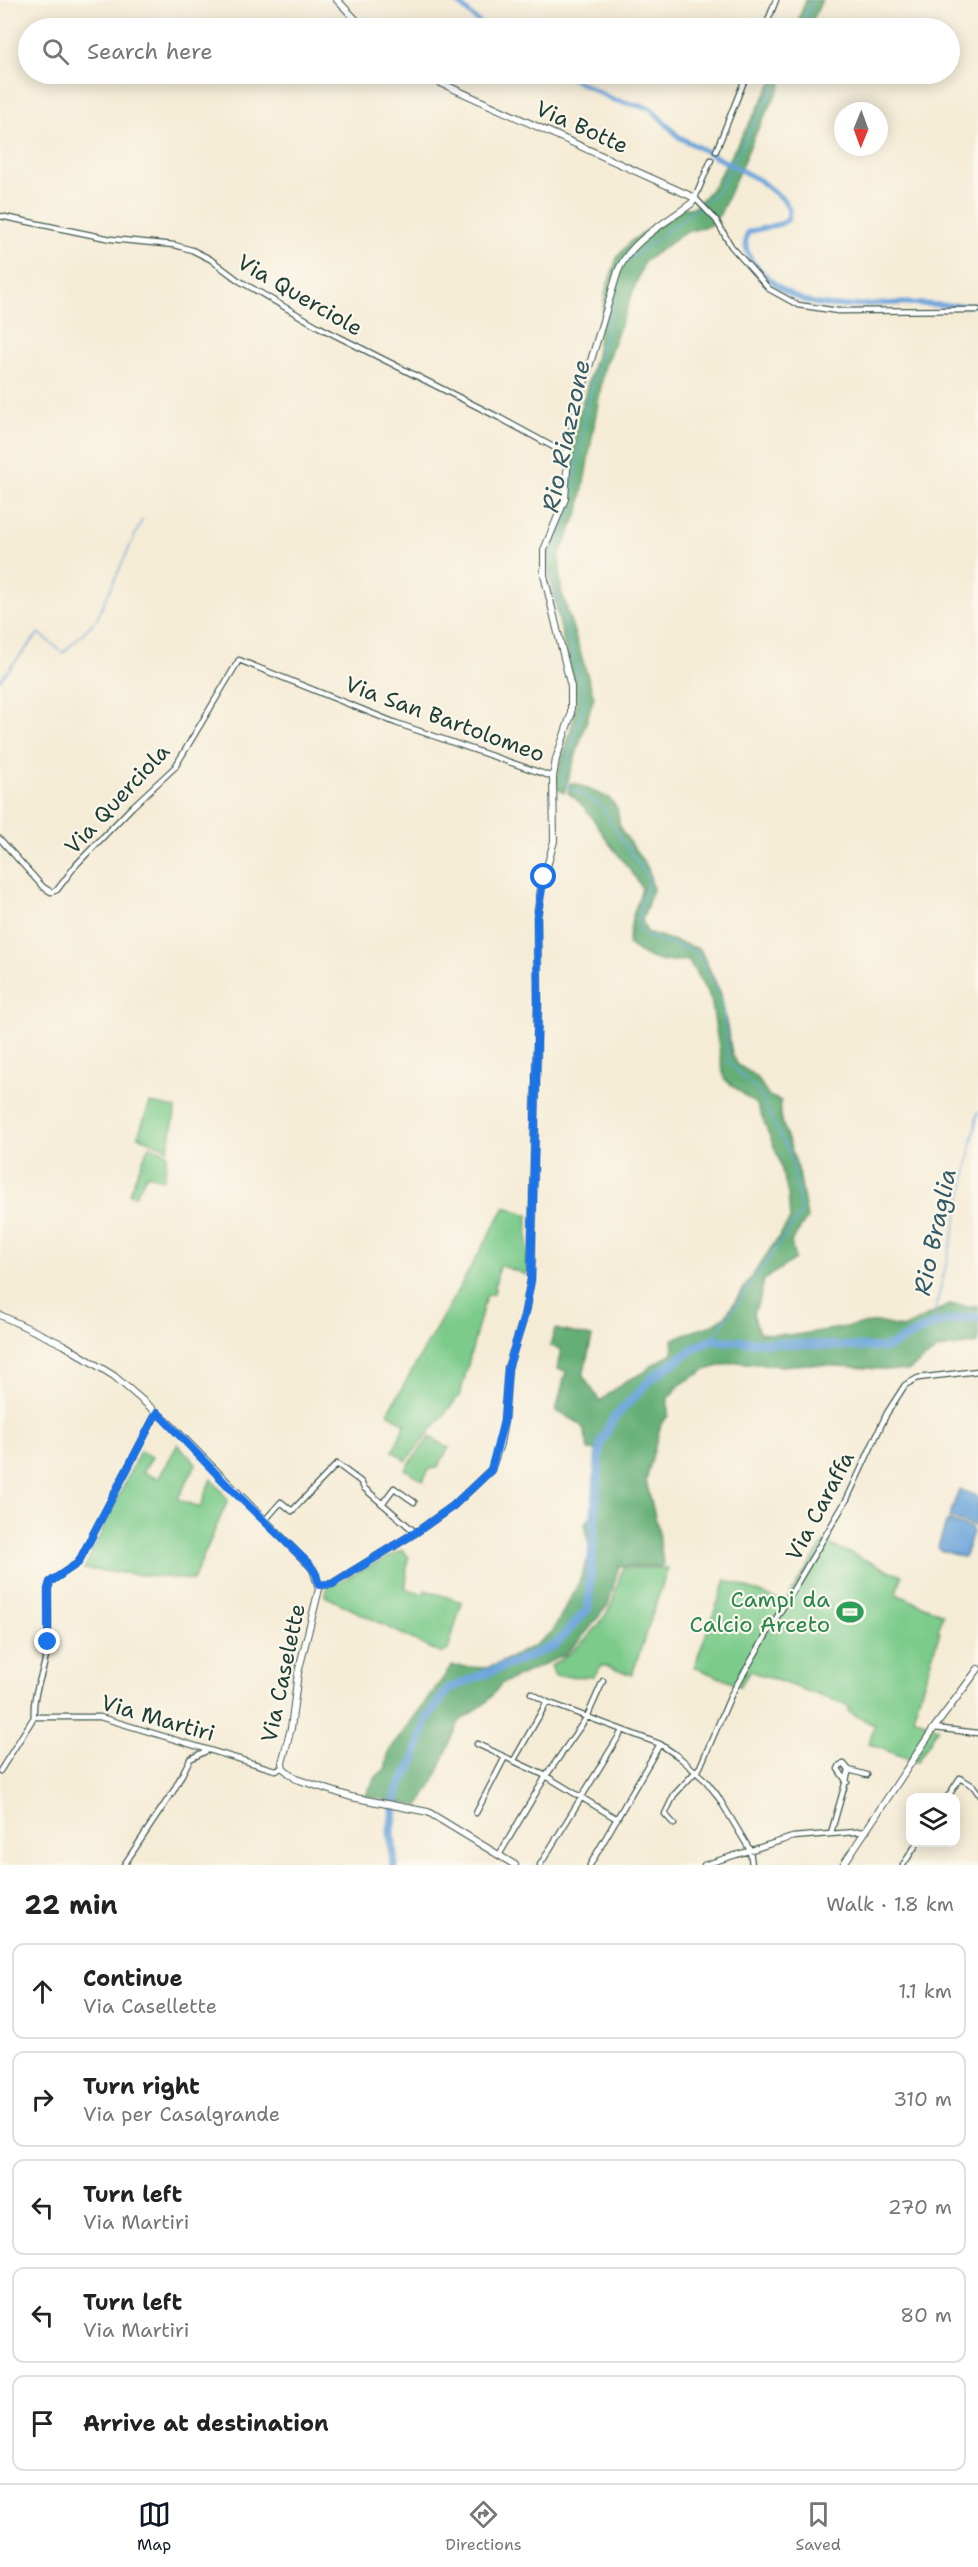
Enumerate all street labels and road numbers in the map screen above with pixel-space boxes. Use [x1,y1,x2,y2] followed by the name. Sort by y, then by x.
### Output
[531,94,633,160] street label: Via Botte
[232,247,368,343] street label: Via Querciole
[341,669,549,769] street label: Via San Bartolomeo
[58,737,176,861] street label: Via Querciola
[779,1446,861,1566] street label: Via Caraffa
[254,1601,312,1745] street label: Via Caselette
[98,1688,218,1748] street label: Via Martiri

